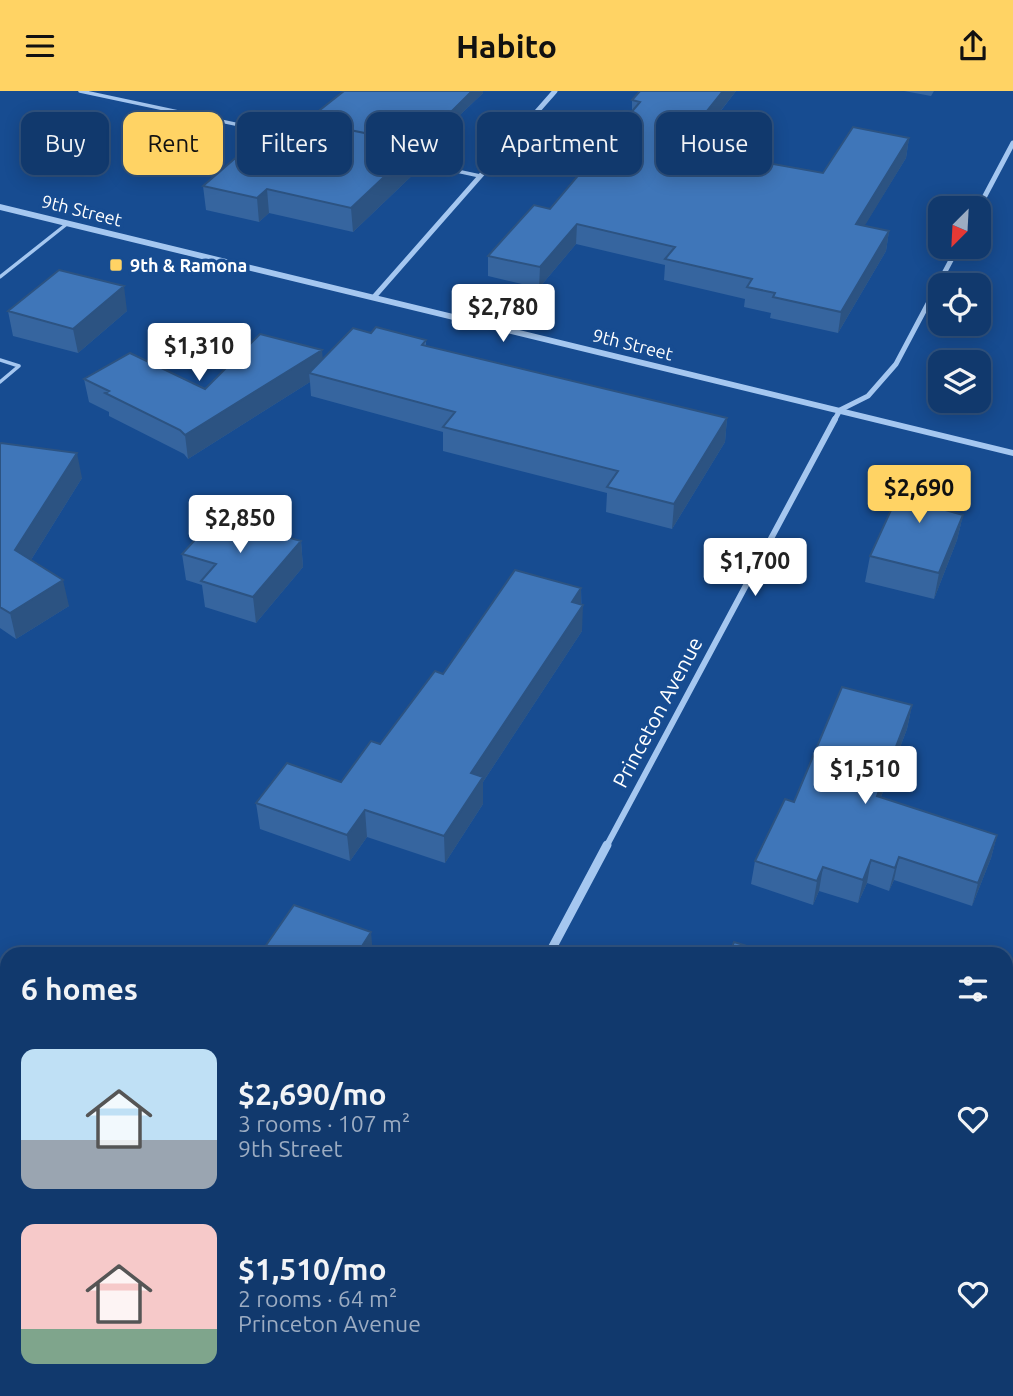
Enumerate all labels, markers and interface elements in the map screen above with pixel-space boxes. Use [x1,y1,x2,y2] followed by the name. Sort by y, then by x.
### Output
[21,27,59,65] icon: menu
[954,27,992,65] icon: share
[456,28,557,64] text: Habito
[21,112,109,175] chip: Buy
[123,112,223,175] chip: Rent
[237,112,352,175] chip: Filters
[366,112,463,175] chip: New
[477,112,642,175] chip: Apartment
[656,112,772,175] chip: House
[40,190,124,230] street label: 9th Street
[928,196,990,259] north arrow
[928,196,991,413] map controls
[130,255,247,275] place label: 9th & Ramona
[108,257,124,273] marker: 9th & Ramona
[928,273,991,336] button: locate
[446,285,560,344] pin: $2,780
[468,294,538,319] text: $2,780
[142,323,256,383] pin: $1,310
[591,324,675,364] street label: 9th Street
[164,333,234,358] text: $1,310
[928,350,991,413] button: layers
[862,465,976,525] pin: $2,690
[884,475,954,500] text: $2,690
[183,496,297,555] pin: $2,850
[205,505,275,530] text: $2,850
[698,539,812,598] pin: $1,700
[720,548,790,573] text: $1,700
[607,633,707,791] street label: Princeton Avenue
[808,747,922,806] pin: $1,510
[830,756,900,781] text: $1,510
[954,970,992,1008] icon: filters
[21,972,138,1006] text: 6 homes
[77,1077,161,1161] icon: home
[238,1077,387,1111] text: $2,690/mo
[954,1100,992,1138] icon: heart
[238,1111,410,1136] text: 3 rooms · 107 m²
[238,1136,343,1161] text: 9th Street
[77,1252,161,1336] icon: home
[238,1252,387,1286] text: $1,510/mo
[954,1275,992,1313] icon: heart
[238,1286,397,1311] text: 2 rooms · 64 m²
[238,1311,421,1336] text: Princeton Avenue

